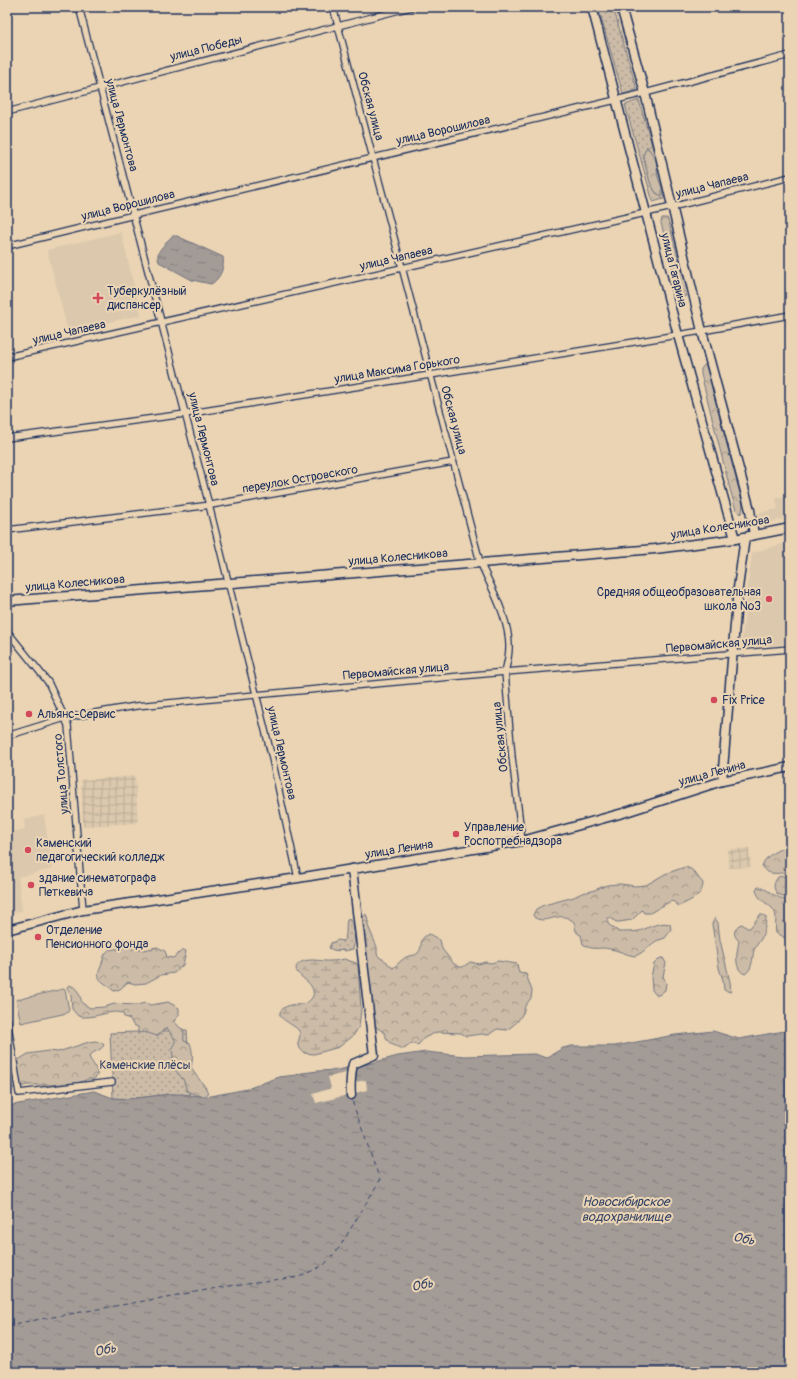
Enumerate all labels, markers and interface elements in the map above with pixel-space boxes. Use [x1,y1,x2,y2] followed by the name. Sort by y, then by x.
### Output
[168,32,244,65] street label: улица Победы
[354,70,387,143] street label: Обская улица
[102,76,141,174] street label: улица Лермонтова
[394,112,492,149] street label: улица Ворошилова
[673,169,750,202] street label: улица Чапаева
[79,187,177,225] street label: улица Ворошилова
[657,230,690,309] street label: улица Гагарина
[357,243,434,274] street label: улица Чапаева
[107,284,187,313] place label: Туберкулёзный диспансер
[92,292,104,304] marker: Туберкулёзный диспансер
[30,317,107,348] street label: улица Чапаева
[332,352,461,387] street label: улица Максима Горького
[437,384,470,457] street label: Обская улица
[184,390,222,488] street label: улица Лермонтова
[241,462,360,497] street label: переулок Островского
[669,512,771,543] street label: улица Колесникова
[347,546,449,569] street label: улица Колесникова
[24,572,126,595] street label: улица Колесникова
[597,585,761,614] place label: Средняя общеобразовательная школа №3
[764,594,774,604] marker: Средняя общеобразовательная школа №3
[665,632,773,657] street label: Первомайская улица
[342,659,450,684] street label: Первомайская улица
[722,693,765,708] place label: Fix Price
[709,695,719,705] marker: Fix Price
[489,701,512,773] street label: Обская улица
[263,704,300,802] street label: улица Лермонтова
[37,707,116,722] place label: Альянс-Сервис
[24,709,34,719] marker: Альянс-Сервис
[50,733,73,816] street label: улица Толстого
[676,757,748,790] street label: улица Ленина
[464,820,562,849] place label: Управление Роспотребнадзора
[451,829,461,839] marker: Управление Роспотребнадзора
[36,836,165,865] place label: Каменский педагогический колледж
[363,837,434,862] street label: улица Ленина
[23,845,33,855] marker: Каменский педагогический колледж
[39,871,157,900] place label: здание синематографа Петкевича
[26,880,36,890] marker: здание синематографа Петкевича
[46,923,149,952] place label: Отделение Пенсионного фонда
[33,932,43,942] marker: Отделение Пенсионного фонда
[99,1058,191,1073] park label: Каменские плёсы
[582,1194,672,1225] water label: Новосибирское водохранилище
[732,1229,756,1249] water label: Обь
[410,1275,434,1295] water label: Обь
[93,1340,117,1360] water label: Обь

